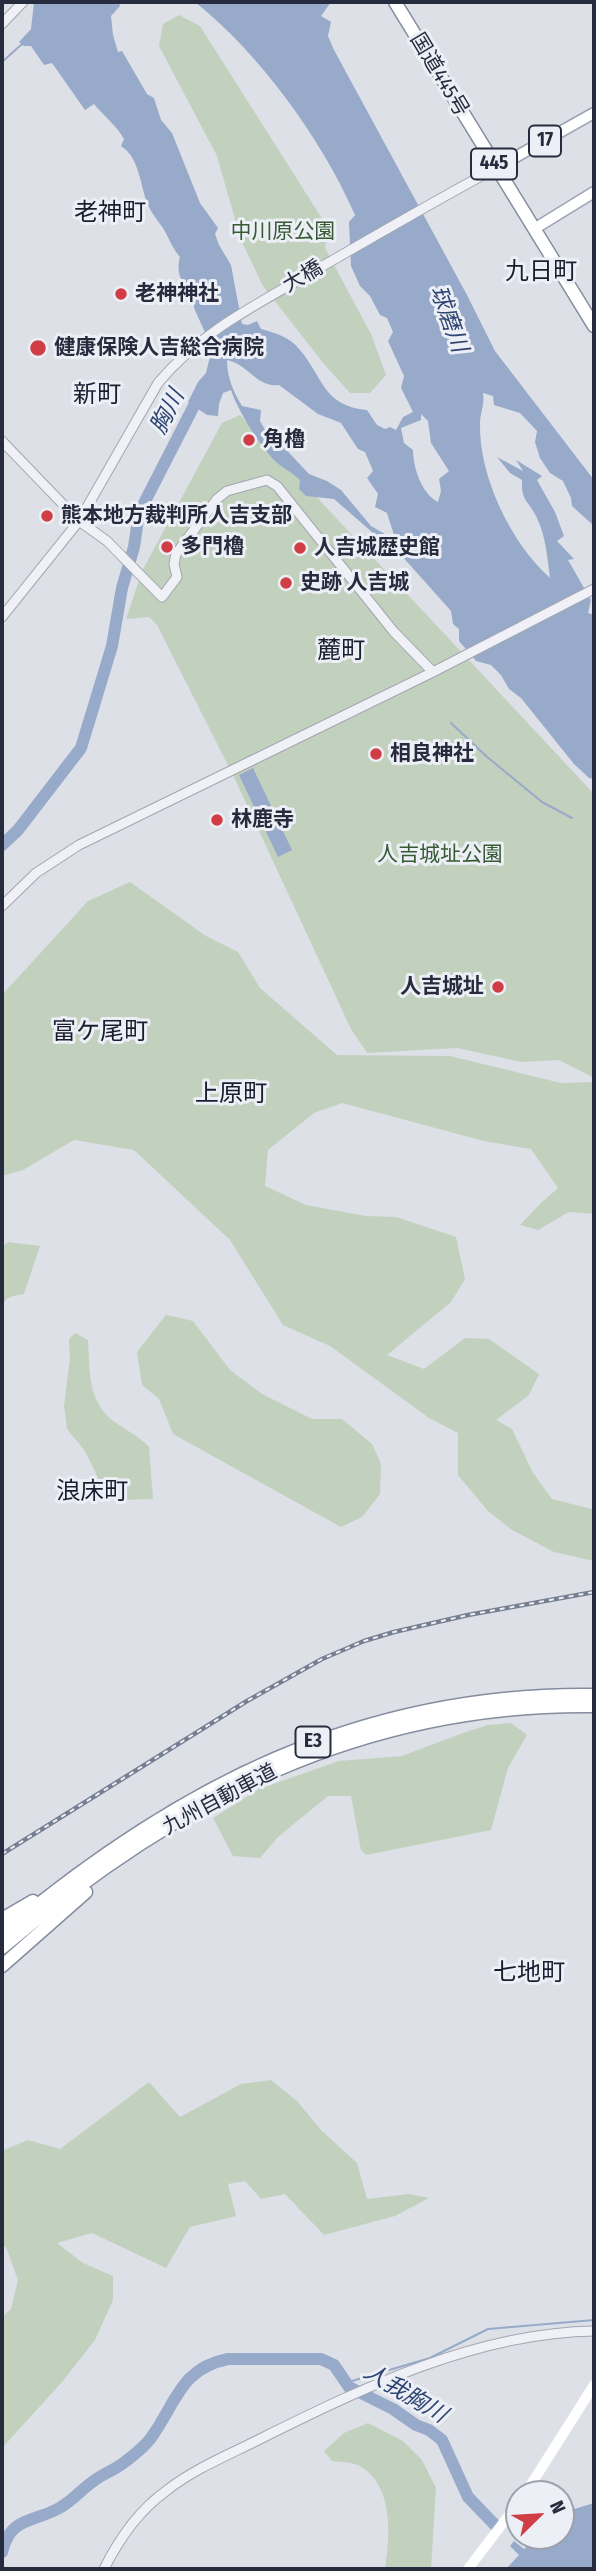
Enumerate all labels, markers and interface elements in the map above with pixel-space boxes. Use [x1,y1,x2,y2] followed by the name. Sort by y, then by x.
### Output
[404,29,474,121] street label: 国道445号
[529,125,561,156] road number: 17
[471,148,517,180] road number: 445
[74,199,146,227] district label: 老神町
[231,219,335,245] park label: 中川原公園
[279,256,327,298] street label: 大橋
[505,258,577,286] district label: 九日町
[135,281,219,307] place label: 老神神社
[423,282,473,356] water label: 球磨川
[113,286,129,302] marker: 老神神社
[54,335,264,361] place label: 健康保険人吉総合病院
[28,338,48,358] marker: 健康保険人吉総合病院
[73,381,121,409] district label: 新町
[145,385,191,439] water label: 胸川
[263,427,305,453] place label: 角櫓
[241,432,257,448] marker: 角櫓
[61,503,292,529] place label: 熊本地方裁判所人吉支部
[39,508,55,524] marker: 熊本地方裁判所人吉支部
[181,534,244,560] place label: 多門櫓
[314,535,440,561] place label: 人吉城歴史館
[159,539,175,555] marker: 多門櫓
[292,540,308,556] marker: 人吉城歴史館
[300,570,409,596] place label: 史跡 人吉城
[278,575,294,591] marker: 史跡 人吉城
[317,637,365,665] district label: 麓町
[390,741,474,767] place label: 相良神社
[368,746,384,762] marker: 相良神社
[231,807,294,833] place label: 林鹿寺
[209,812,225,828] marker: 林鹿寺
[377,842,503,868] park label: 人吉城址公園
[400,974,484,1000] place label: 人吉城址
[490,979,506,995] marker: 人吉城址
[52,1018,148,1046] district label: 富ケ尾町
[195,1080,267,1108] district label: 上原町
[56,1478,128,1506] district label: 浪床町
[296,1726,330,1758] road number: E3
[158,1759,282,1841] street label: 九州自動車道
[493,1959,565,1987] district label: 七地町
[358,2358,452,2430] water label: 人我胸川
[505,2480,575,2550] north arrow
[545,2497,571,2517] text: N

